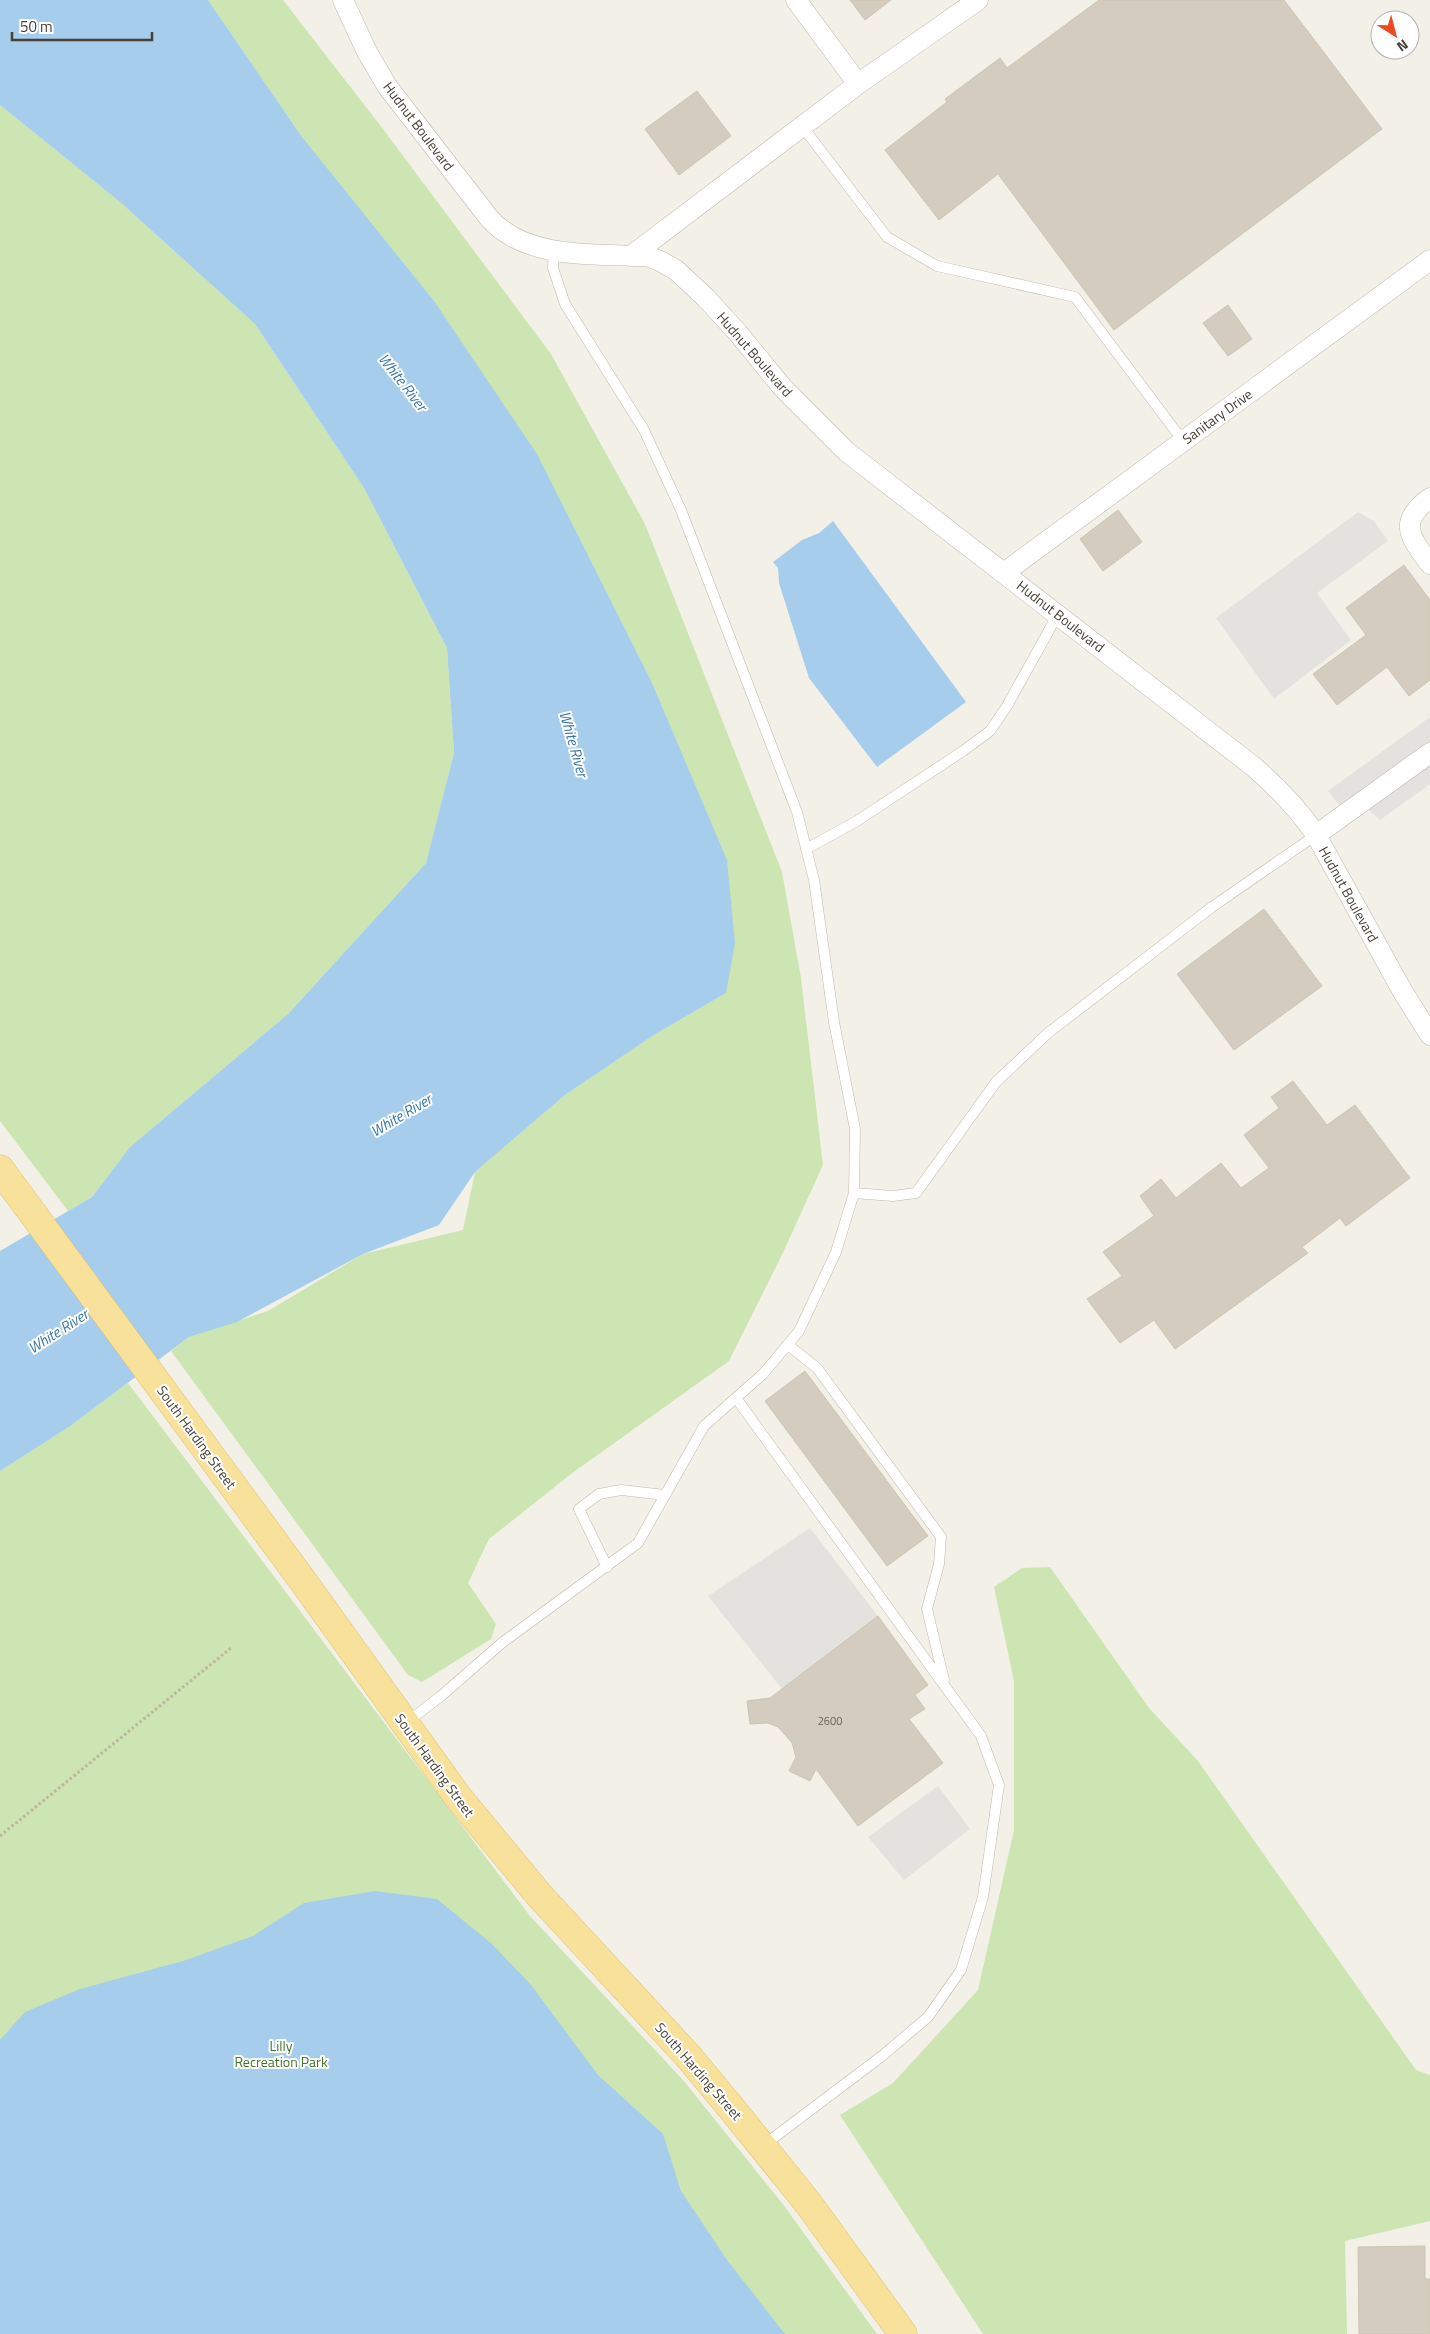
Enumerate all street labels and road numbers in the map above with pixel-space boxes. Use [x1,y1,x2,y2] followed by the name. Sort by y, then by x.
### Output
[379,77,459,175] street label: Hudnut Boulevard
[712,307,798,401] street label: Hudnut Boulevard
[1177,383,1257,449] street label: Sanitary Drive
[1013,575,1109,657] street label: Hudnut Boulevard
[1314,842,1384,946] street label: Hudnut Boulevard
[152,1381,242,1493] street label: South Harding Street
[390,1709,480,1821] street label: South Harding Street
[651,2018,747,2125] street label: South Harding Street

